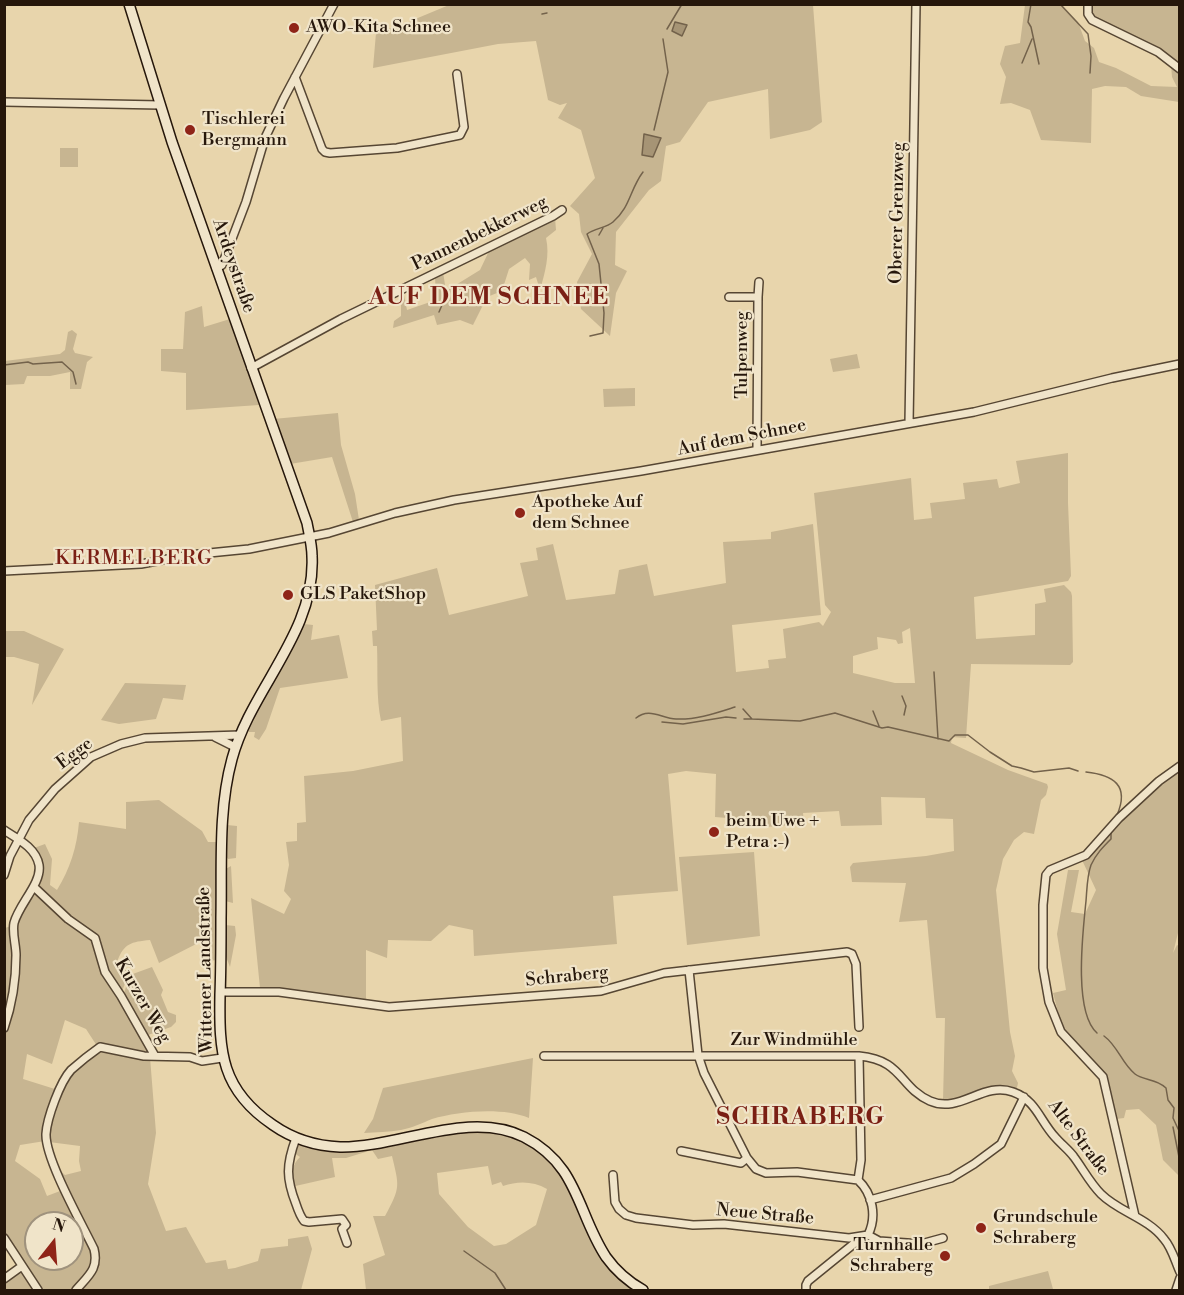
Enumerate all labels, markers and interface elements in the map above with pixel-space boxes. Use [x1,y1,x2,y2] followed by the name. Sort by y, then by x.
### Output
[306,17,451,39] place label: AWO-Kita Schnee
[287,21,301,35] marker: AWO-Kita Schnee
[202,109,287,152] place label: Tischlerei Bergmann
[183,123,197,137] marker: Tischlerei Bergmann
[886,142,910,284] street label: Oberer Grenzweg
[409,192,551,276] street label: Pannenbekkerweg
[207,216,259,316] street label: Ardeystraße
[368,284,610,312] district label: AUF DEM SCHNEE
[732,311,754,399] street label: Tulpenweg
[676,415,808,461] street label: Auf dem Schnee
[532,492,642,534] place label: Apotheke Auf dem Schnee
[513,506,527,520] marker: Apotheke Auf dem Schnee
[55,547,213,571] district label: KERMELBERG
[300,584,426,606] place label: GLS PaketShop
[281,588,295,602] marker: GLS PaketShop
[53,733,97,775] street label: Egge
[726,811,820,854] place label: beim Uwe + Petra :-)
[707,825,721,839] marker: beim Uwe + Petra :-)
[194,886,218,1054] street label: Wittener Landstraße
[109,955,175,1047] street label: Kurzer Weg
[525,962,609,992] street label: Schraberg
[730,1030,858,1052] street label: Zur Windmühle
[1042,1096,1114,1180] street label: Alte Straße
[716,1104,886,1132] district label: SCHRABERG
[715,1200,815,1230] street label: Neue Straße
[993,1207,1098,1250] place label: Grundschule Schraberg
[24,1211,84,1271] north arrow
[50,1214,68,1237] text: N
[974,1221,988,1235] marker: Grundschule Schraberg
[850,1235,933,1278] place label: Turnhalle Schraberg
[938,1249,952,1263] marker: Turnhalle Schraberg

